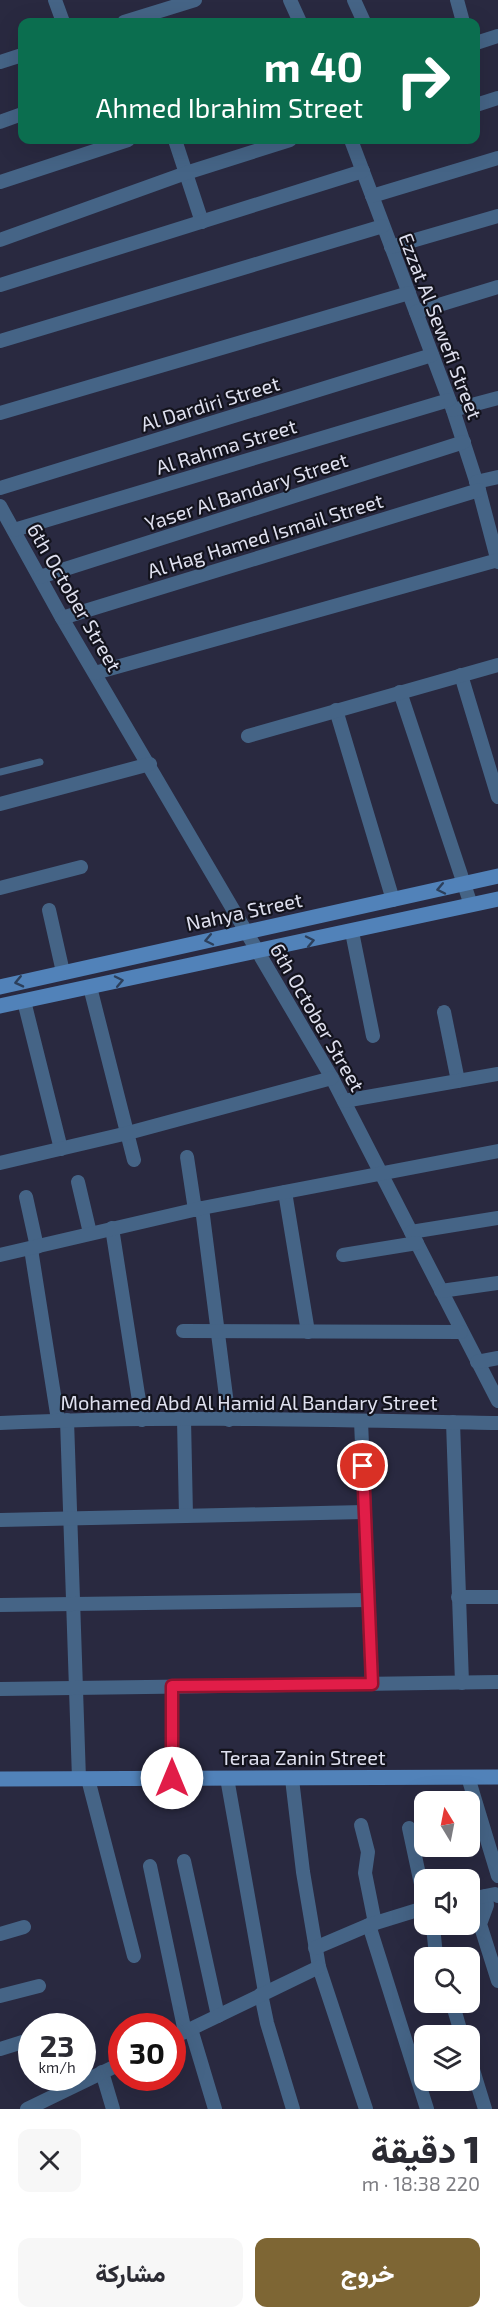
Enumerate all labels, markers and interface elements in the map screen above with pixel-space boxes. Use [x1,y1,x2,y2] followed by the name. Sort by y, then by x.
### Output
[264,40,363,90] text: 40 m
[384,42,462,120] icon: right
[96,91,363,123] text: Ahmed Ibrahim Street
[394,229,488,423] street label: Ezzat Al Sewefi Street
[138,370,283,436] street label: Al Dardiri Street
[153,413,300,479] street label: Al Rahma Street
[142,447,351,535] street label: Yaser Al Bandary Street
[144,488,386,582] street label: Al Hag Hamed Ismail Street
[23,519,127,676] street label: 6th October Street
[436,882,446,895] one-way arrow
[184,887,305,935] street label: Nahya Street
[205,933,215,946] one-way arrow
[304,935,314,948] one-way arrow
[266,939,370,1096] street label: 6th October Street
[14,975,24,988] one-way arrow
[114,975,124,988] one-way arrow
[60,1390,438,1414] street label: Mohamed Abd Al Hamid Al Bandary Street
[337,1440,388,1491] pin
[346,1449,379,1482] icon: arrive
[220,1745,386,1769] street label: Teraa Zanin Street
[140,1746,204,1810] position arrow
[414,1791,480,1857] north arrow
[414,1791,480,2091] map controls
[414,1869,480,1935] button: sound
[414,1947,480,2013] button: search
[108,2013,186,2091] speed limit sign: 30
[414,2025,480,2091] button: layers
[40,2027,74,2063] text: 23
[38,2058,76,2076] text: km/h
[371,2127,480,2170] text: 1 دقيقة
[18,2129,81,2192] button: close
[362,2171,480,2195] text: 220 m · 18:38
[18,2238,243,2307] button: مشاركة
[255,2238,480,2307] button: خروج

